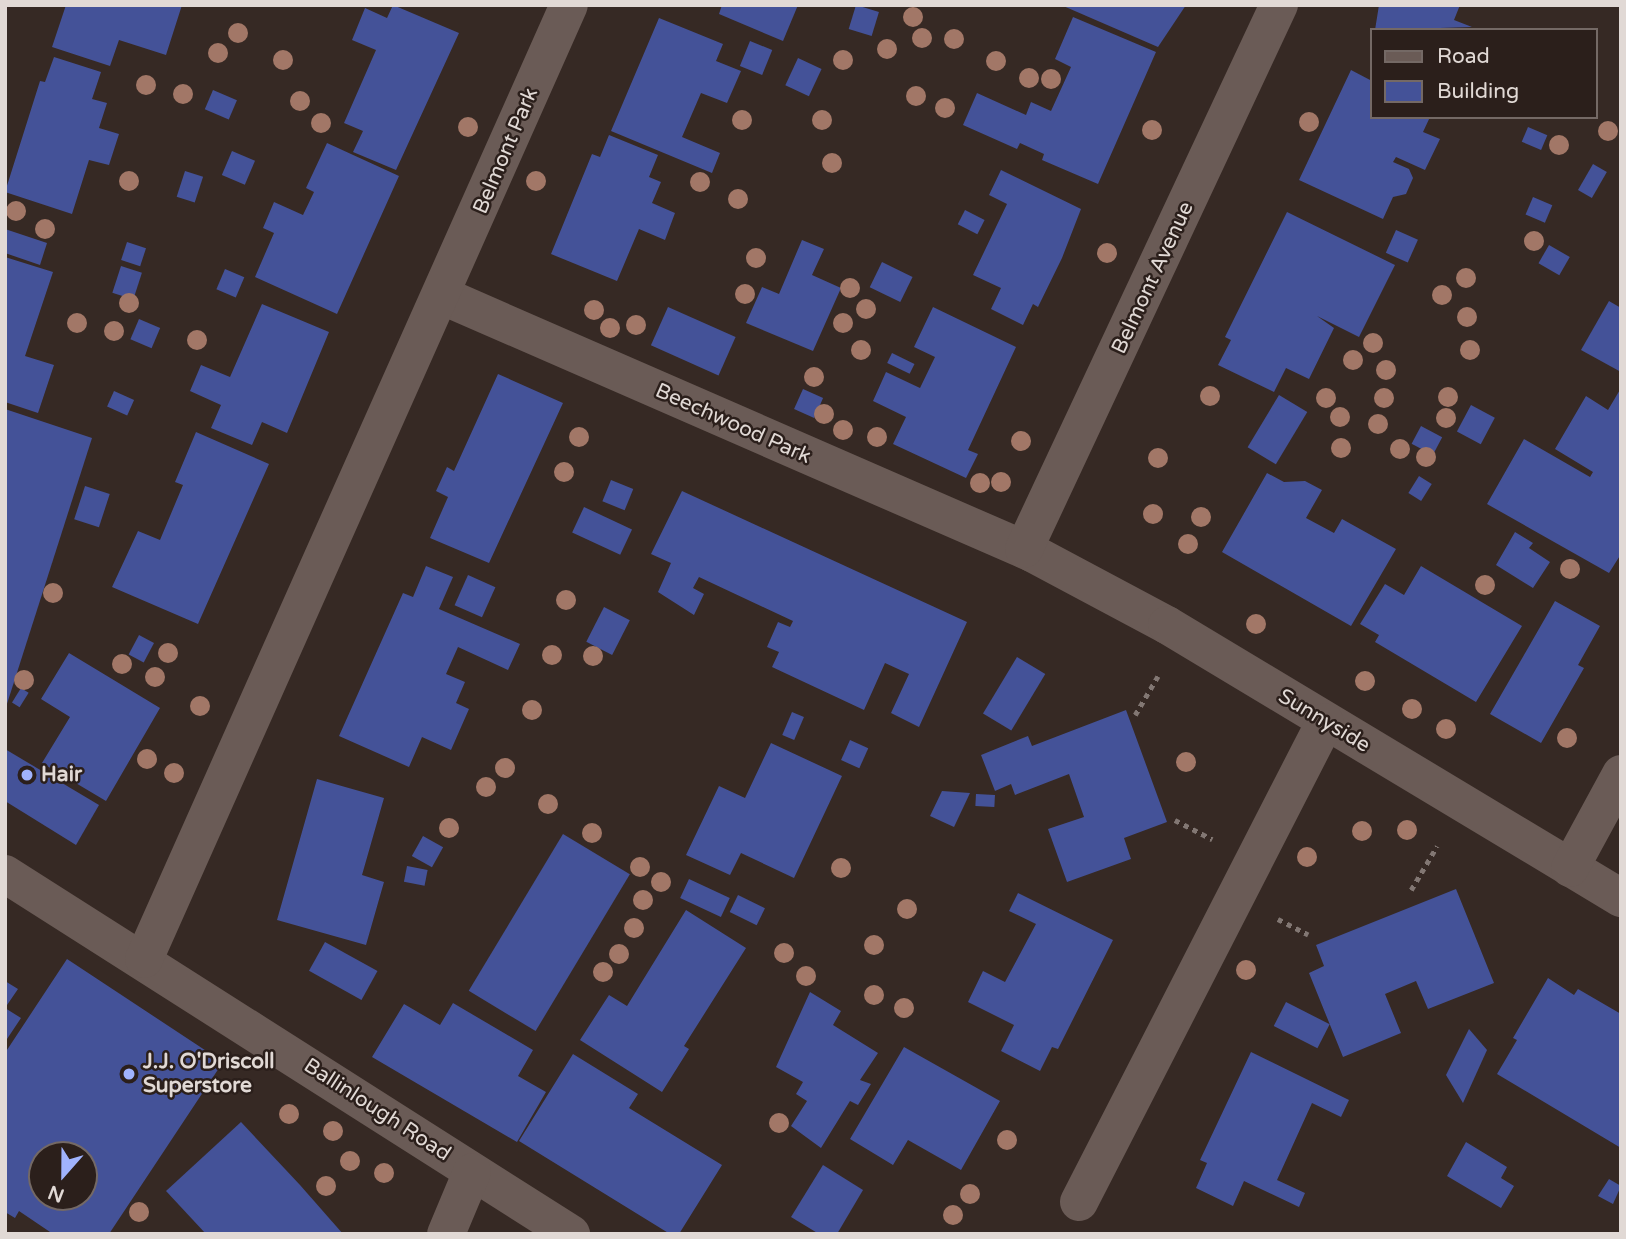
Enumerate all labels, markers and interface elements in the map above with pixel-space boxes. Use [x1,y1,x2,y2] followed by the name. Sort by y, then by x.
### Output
[1370,28,1598,119] legend
[1437,44,1490,69] text: Road
[1437,79,1519,104] text: Building
[468,84,544,218] street label: Belmont Park
[1107,198,1199,358] street label: Belmont Avenue
[651,378,815,470] street label: Beechwood Park
[1274,684,1374,758] street label: Sunnyside
[41,762,82,788] place label: Hair
[19,767,35,783] marker: Hair
[143,1049,275,1099] place label: J.J. O'Driscoll Superstore
[299,1053,455,1167] street label: Ballinlough Road
[121,1066,137,1082] marker: J.J. O'Driscoll Superstore
[28,1141,98,1211] north arrow
[45,1181,67,1207] text: N

